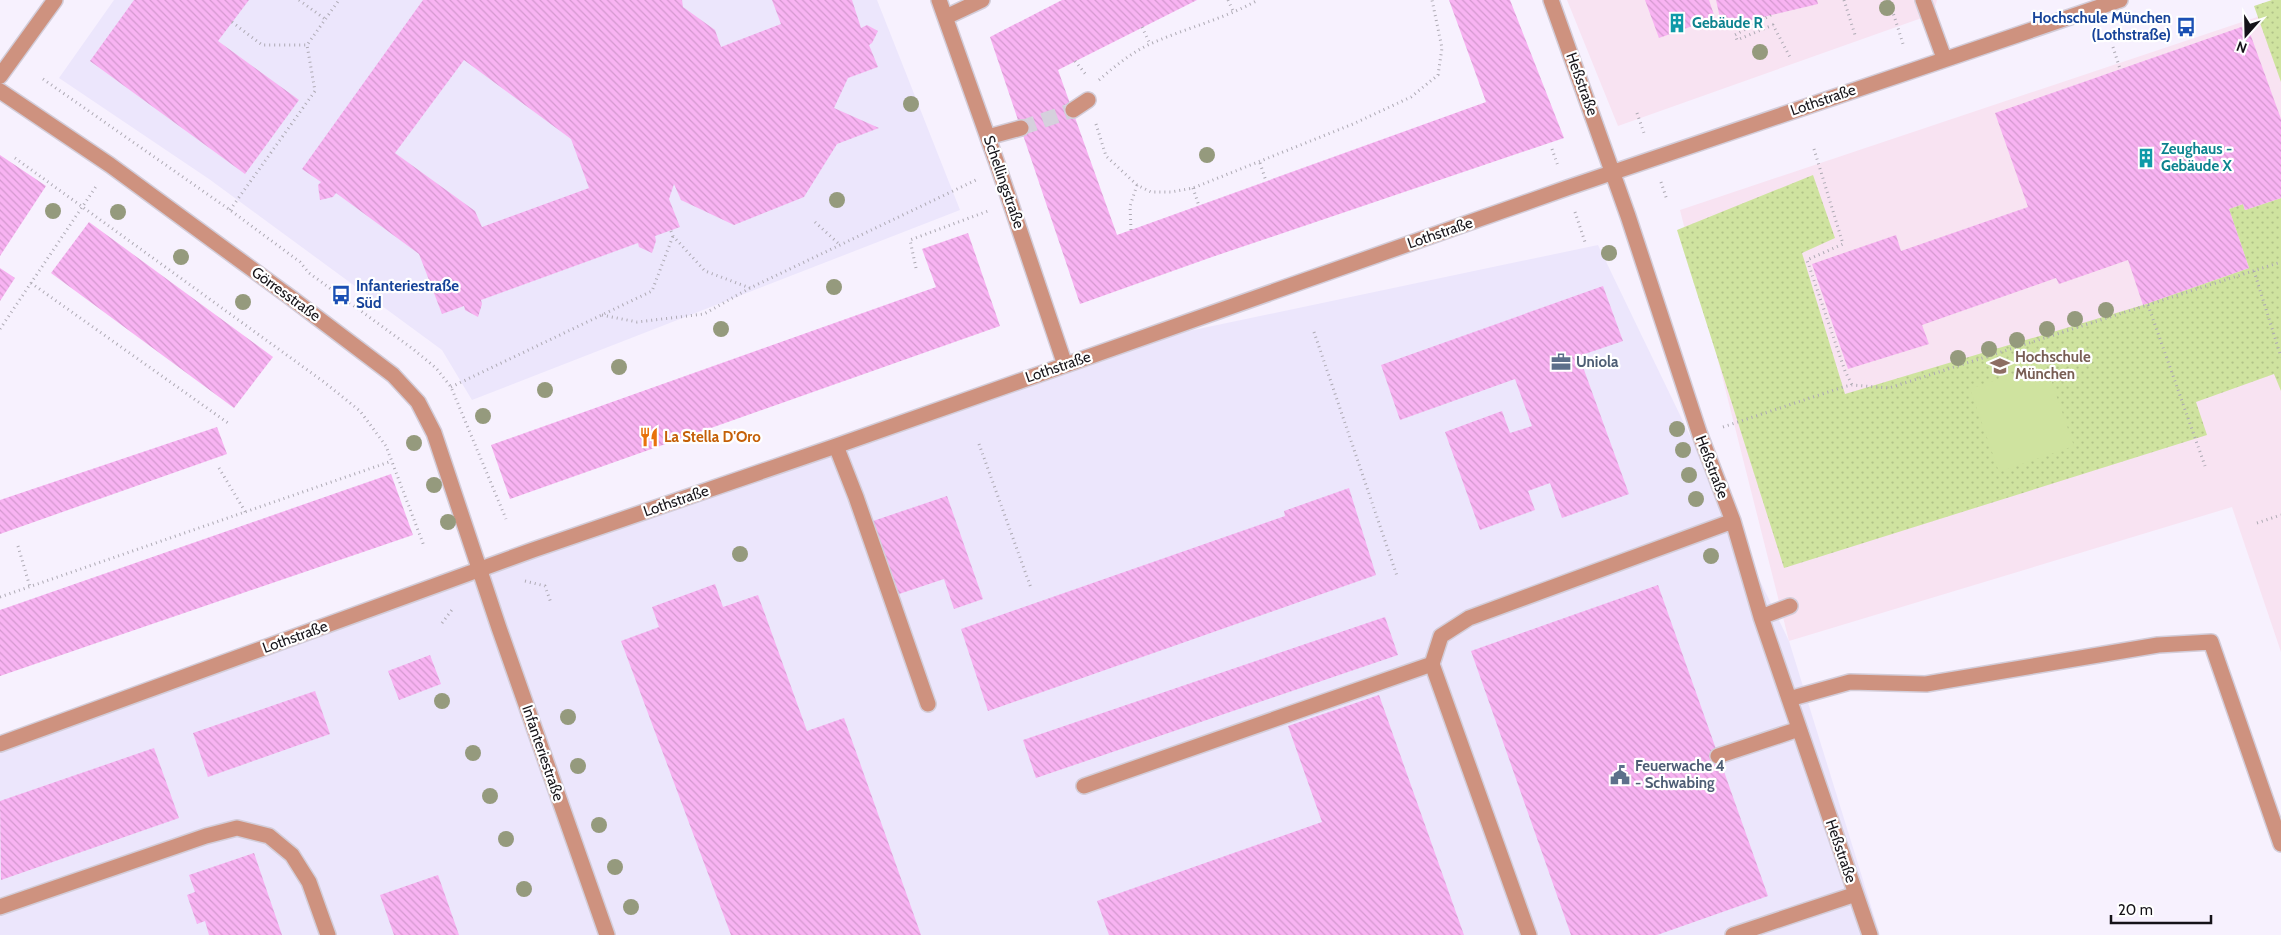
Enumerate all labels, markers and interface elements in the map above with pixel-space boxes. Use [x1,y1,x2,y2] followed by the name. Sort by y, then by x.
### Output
[2032,9,2171,44] place label: Hochschule München (Lothstraße)
[2221,10,2271,60] north arrow
[1666,12,1688,34] building icon: Gebäude R
[1692,14,1764,32] place label: Gebäude R
[2175,16,2197,38] bus stop icon: Hochschule München (Lothstraße)
[2234,37,2249,57] text: N
[1562,50,1602,118] street label: Heßstraße
[1788,80,1858,120] street label: Lothstraße
[980,133,1028,231] street label: Schellingstraße
[2161,140,2233,175] place label: Zeughaus - Gebäude X
[2135,147,2157,169] building icon: Zeughaus - Gebäude X
[1405,213,1475,253] street label: Lothstraße
[248,263,324,325] street label: Görresstraße
[356,277,459,312] place label: Infanteriestraße Süd
[330,284,352,306] bus stop icon: Infanteriestraße Süd
[1023,347,1093,387] street label: Lothstraße
[2015,348,2091,383] place label: Hochschule München
[1550,351,1572,373] office icon: Uniola
[1576,353,1619,371] place label: Uniola
[1989,355,2011,377] school or university icon: Hochschule München
[638,426,660,448] restaurant icon: La Stella D'Oro
[664,428,761,446] place label: La Stella D'Oro
[1692,433,1732,501] street label: Heßstraße
[641,481,711,521] street label: Lothstraße
[260,617,330,657] street label: Lothstraße
[518,703,568,803] street label: Infanteriestraße
[1635,757,1725,792] place label: Feuerwache 4 - Schwabing
[1609,764,1631,786] public building icon: Feuerwache 4 - Schwabing
[1822,817,1860,885] street label: Heßstraße
[2111,892,2211,924] scale bar
[2118,901,2153,919] text: 20 m

